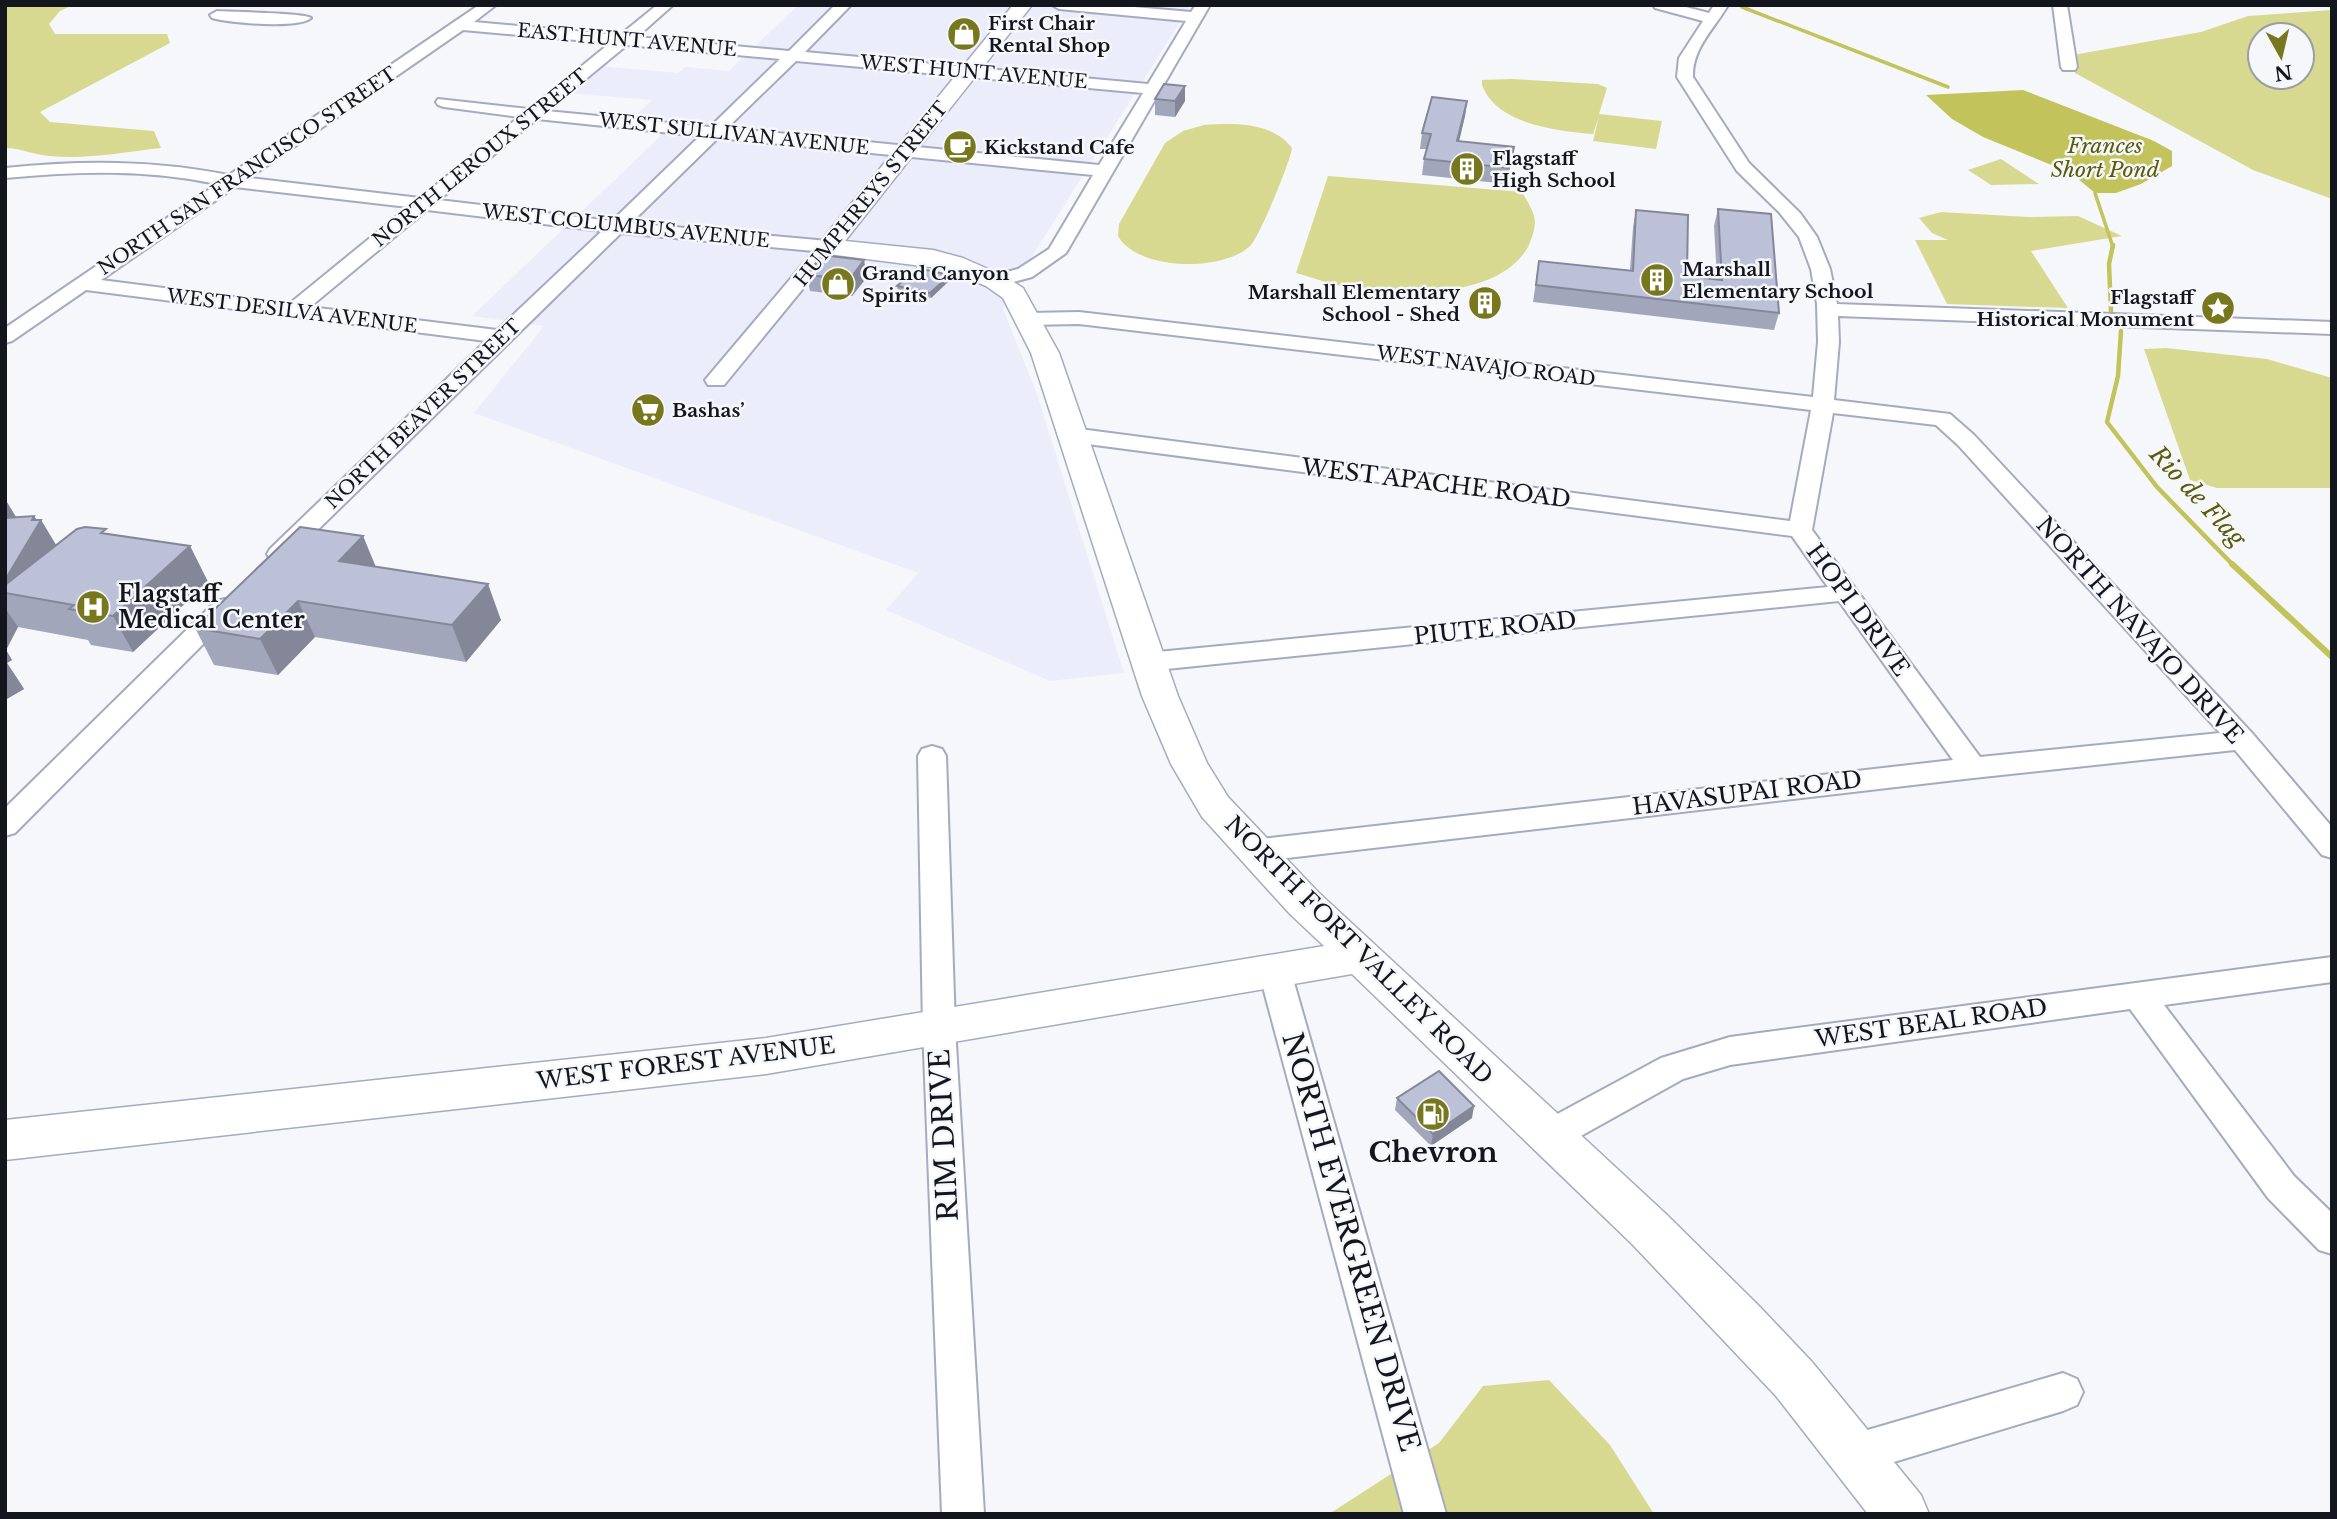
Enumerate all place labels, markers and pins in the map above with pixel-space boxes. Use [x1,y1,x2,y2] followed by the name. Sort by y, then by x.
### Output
[988,12,1110,57] place label: First Chair Rental Shop
[945,15,983,53] shop icon: First Chair Rental Shop
[941,128,979,166] cafe icon: Kickstand Cafe
[984,136,1135,159] place label: Kickstand Cafe
[1492,147,1616,192] place label: Flagstaff High School
[1448,150,1486,188] building icon: Flagstaff High School
[1682,258,1874,303] place label: Marshall Elementary School
[1638,261,1676,299] building icon: Marshall Elementary School
[862,262,1009,307] place label: Grand Canyon Spirits
[819,265,857,303] shop icon: Grand Canyon Spirits
[1248,281,1461,326] place label: Marshall Elementary School - Shed
[1466,284,1504,322] building icon: Marshall Elementary School - Shed
[1976,286,2196,331] place label: Flagstaff Historical Monument
[2199,289,2237,327] place icon: Flagstaff Historical Monument
[629,391,667,429] supermarket icon: Bashas’
[672,399,745,422] place label: Bashas’
[118,580,305,634] place label: Flagstaff Medical Center
[74,588,112,626] hospital icon: Flagstaff Medical Center
[1414,1095,1452,1133] fuel station icon: Chevron
[1368,1135,1498,1170] place label: Chevron

